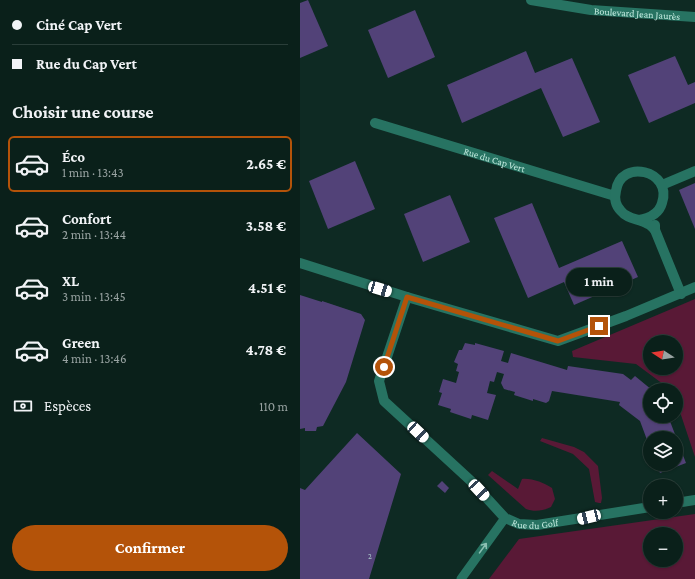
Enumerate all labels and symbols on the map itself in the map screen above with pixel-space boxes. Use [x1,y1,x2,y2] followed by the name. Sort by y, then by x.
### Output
[594,5,681,22] street label: Boulevard Jean Jaurès
[462,145,527,175] street label: Rue du Cap Vert
[566,268,632,296] callout: 1 min
[367,280,393,298] car
[590,317,608,335] route end
[643,335,683,375] north arrow
[375,358,393,376] route start
[405,419,431,445] car
[466,477,492,503] car
[576,508,602,526] car
[510,517,560,531] street label: Rue du Golf
[479,543,487,554] one-way arrow
[368,552,372,561] house number: 2

